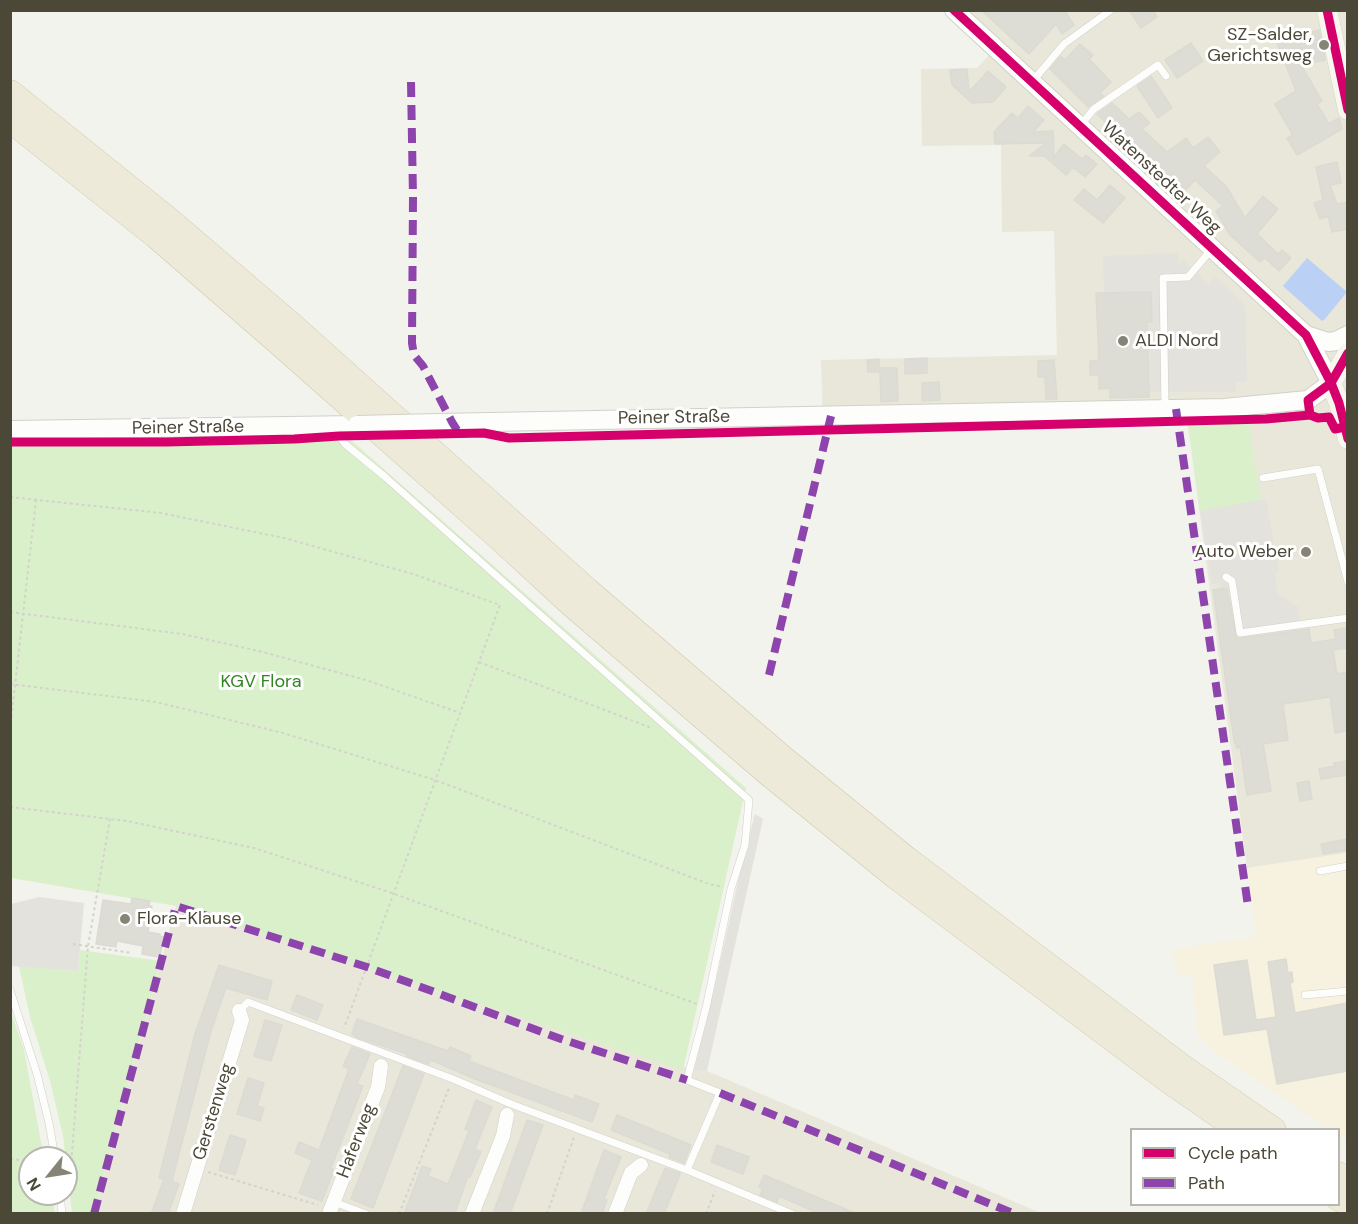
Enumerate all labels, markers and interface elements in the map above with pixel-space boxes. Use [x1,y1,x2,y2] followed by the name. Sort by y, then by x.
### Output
[1207,24,1312,66] place label: SZ-Salder, Gerichtsweg
[1317,38,1331,52] marker: SZ-Salder, Gerichtsweg
[1097,117,1225,239] street label: Watenstedter Weg
[1135,330,1219,352] place label: ALDI Nord
[1116,334,1130,348] marker: ALDI Nord
[618,406,730,430] street label: Peiner Straße
[132,416,244,440] street label: Peiner Straße
[1195,541,1294,563] place label: Auto Weber
[1299,545,1313,559] marker: Auto Weber
[220,671,302,693] park label: KGV Flora
[137,908,241,930] place label: Flora-Klause
[118,912,132,926] marker: Flora-Klause
[189,1061,239,1163] street label: Gerstenweg
[333,1101,381,1181] street label: Haferweg
[1130,1128,1340,1206] legend
[1188,1141,1278,1165] text: Cycle path
[18,1146,78,1206] north arrow
[1188,1171,1225,1195] text: Path
[22,1174,46,1195] text: N

